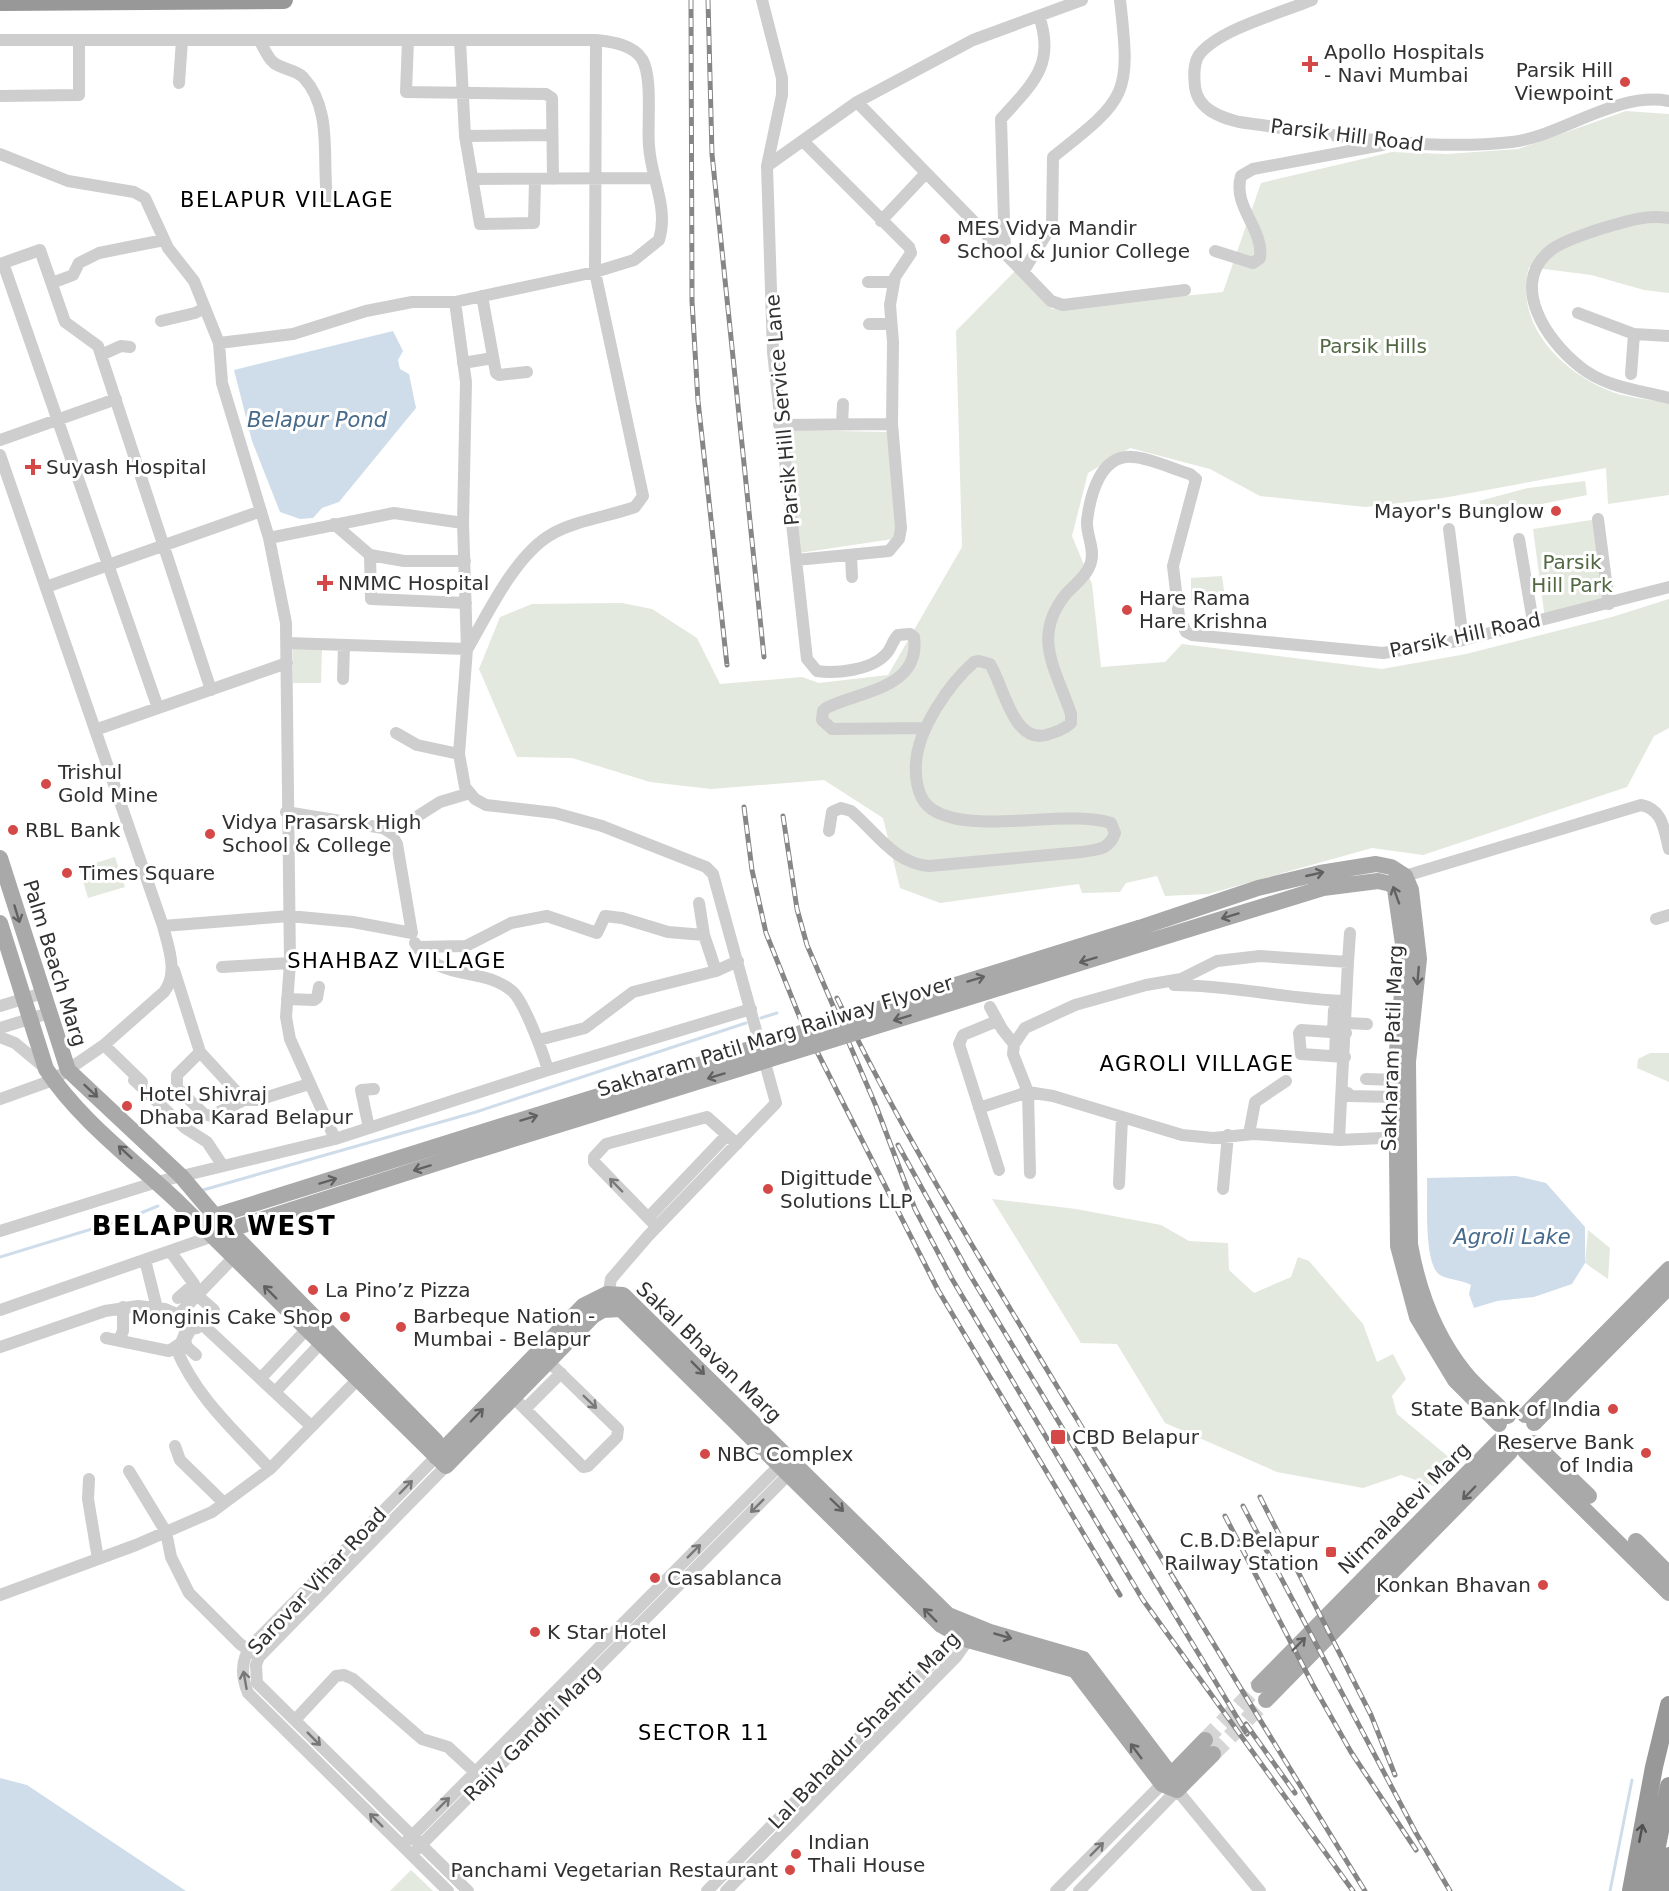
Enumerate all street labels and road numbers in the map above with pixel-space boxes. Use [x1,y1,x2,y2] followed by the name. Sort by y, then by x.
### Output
[1269,114,1425,156] street label: Parsik Hill Road
[760,293,804,527] street label: Parsik Hill Service Lane
[1387,607,1543,663] street label: Parsik Hill Road
[18,877,92,1049] street label: Palm Beach Marg
[1376,944,1408,1152] street label: Sakharam Patil Marg
[595,970,956,1102] street label: Sakharam Patil Marg Railway Flyover
[632,1277,786,1427] street label: Sakal Bhavan Marg
[1333,1437,1475,1579] street label: Nirmaladevi Marg
[243,1503,391,1659] street label: Sarovar Vihar Road
[763,1626,965,1834] street label: Lal Bahadur Shashtri Marg
[459,1660,605,1806] street label: Rajiv Gandhi Marg

